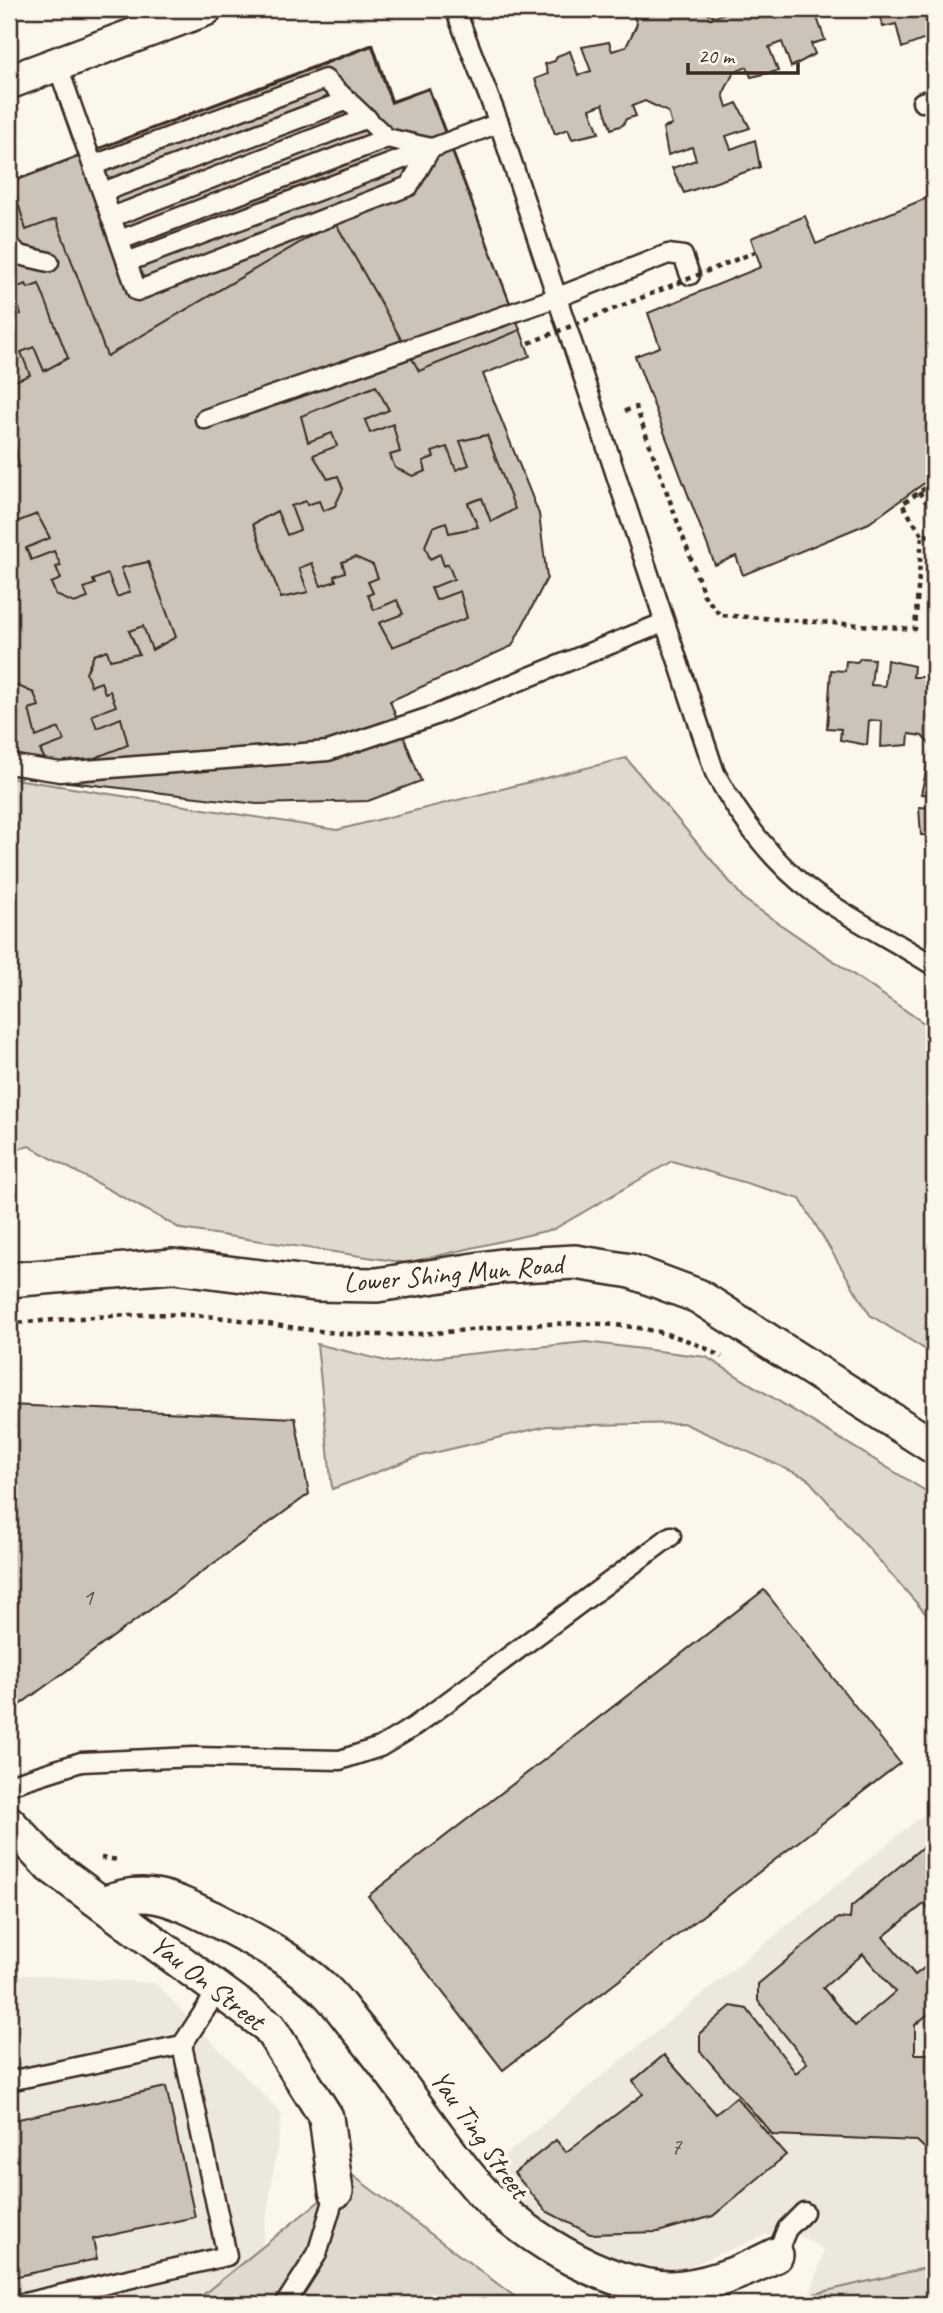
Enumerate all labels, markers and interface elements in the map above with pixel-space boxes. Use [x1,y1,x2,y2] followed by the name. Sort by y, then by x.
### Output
[688,32,798,76] scale bar
[698,43,736,69] text: 20 m
[342,1246,568,1300] street label: Lower Shing Mun Road
[83,1582,95,1612] house number: 1
[144,1927,274,2039] street label: Yau On Street
[423,2063,539,2207] street label: Yau Ting Street
[671,2131,683,2161] house number: 7

